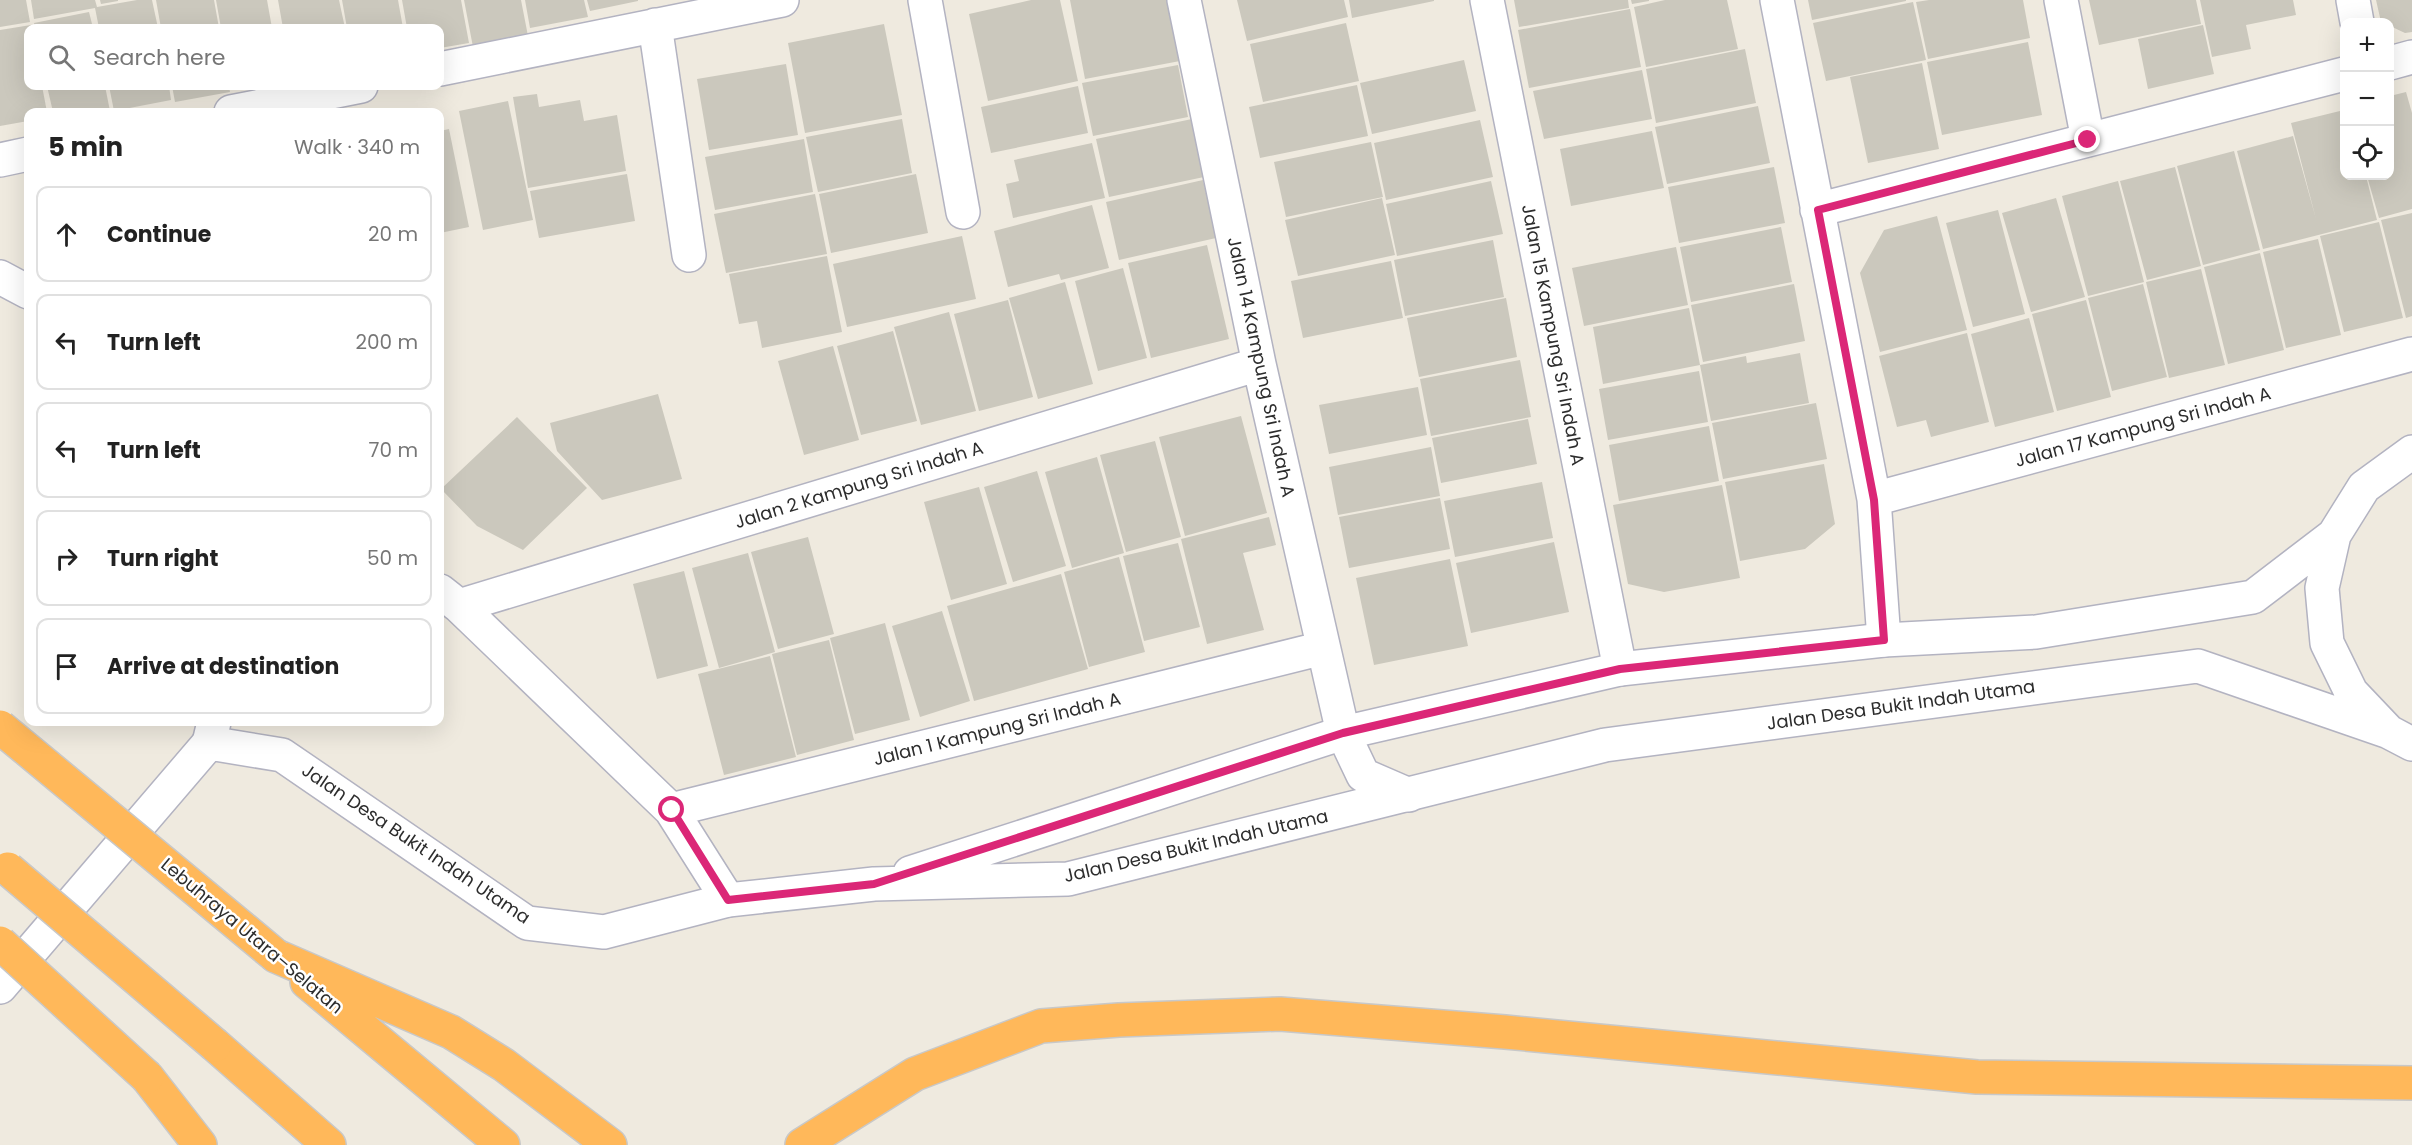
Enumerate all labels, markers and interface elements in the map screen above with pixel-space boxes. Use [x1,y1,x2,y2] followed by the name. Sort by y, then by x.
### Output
[2340,18,2394,180] map controls
[2340,18,2394,72] button: +
[24,24,444,90] search box
[45,41,78,74] icon: search
[93,42,226,73] text: Search here
[2340,72,2394,126] button: −
[2074,126,2100,152] route end
[2340,126,2394,180] button: locate
[48,129,123,165] text: 5 min
[294,133,420,161] text: Walk · 340 m
[1516,202,1591,468] street label: Jalan 15 Kampung Sri Indah A
[50,218,83,251] icon: ahead
[107,219,211,250] text: Continue
[368,220,418,248] text: 20 m
[1222,234,1301,499] street label: Jalan 14 Kampung Sri Indah A
[50,326,83,359] icon: left
[107,327,201,358] text: Turn left
[355,328,418,356] text: 200 m
[2012,380,2274,473] street label: Jalan 17 Kampung Sri Indah A
[50,434,83,467] icon: left
[107,435,201,466] text: Turn left
[731,435,986,534] street label: Jalan 2 Kampung Sri Indah A
[369,436,418,464] text: 70 m
[50,542,83,575] icon: right
[107,543,218,574] text: Turn right
[367,544,418,572] text: 50 m
[50,650,83,683] icon: arrive
[107,651,339,682] text: Arrive at destination
[1765,673,2037,736] street label: Jalan Desa Bukit Indah Utama
[871,686,1123,771] street label: Jalan 1 Kampung Sri Indah A
[297,758,535,930] street label: Jalan Desa Bukit Indah Utama
[658,796,684,822] route start
[1061,803,1331,888] street label: Jalan Desa Bukit Indah Utama
[156,852,349,1019] street label: Lebuhraya Utara–Selatan

